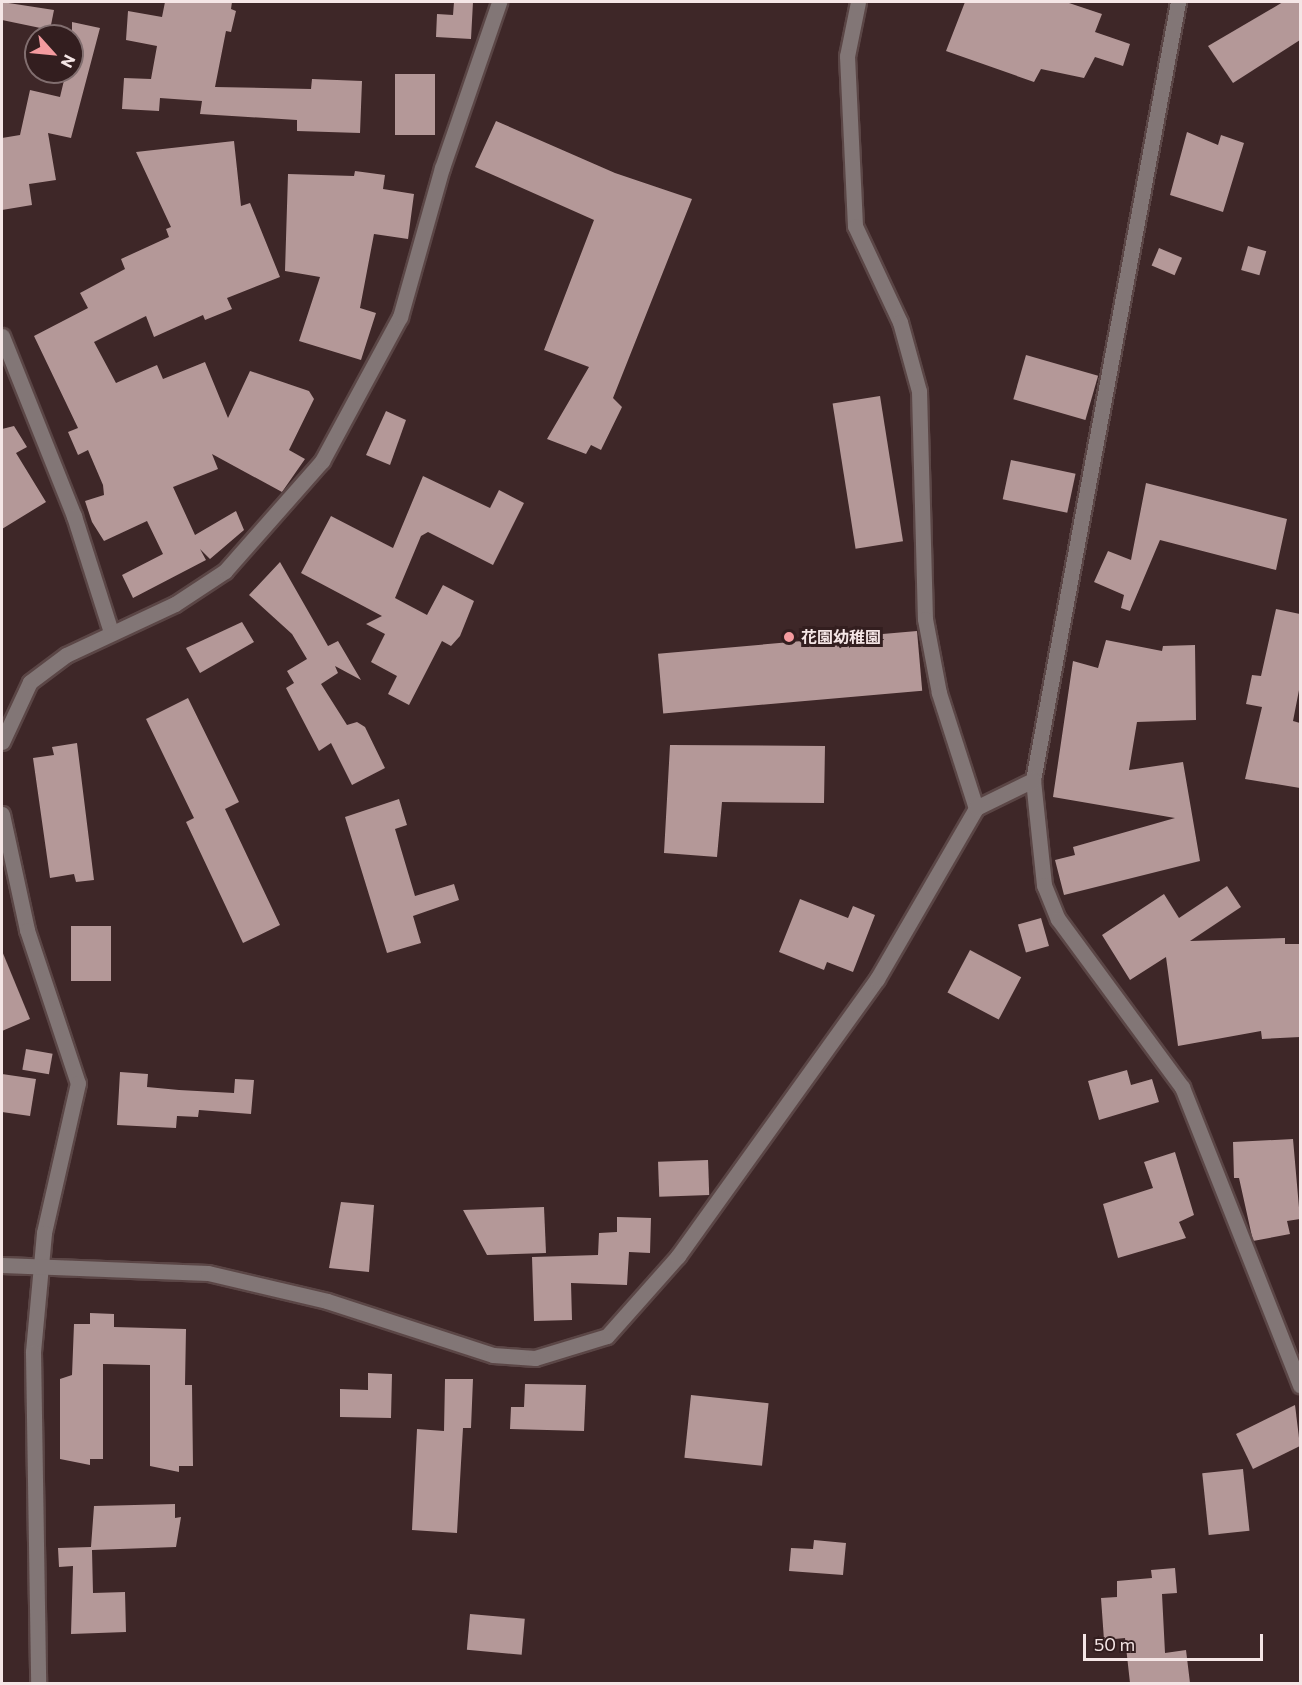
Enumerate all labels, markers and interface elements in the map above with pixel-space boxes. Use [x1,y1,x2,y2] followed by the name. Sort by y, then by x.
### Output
[24,24,84,84] north arrow
[58,52,80,71] text: N
[801,627,881,647] place label: 花園幼稚園
[782,630,796,644] marker: 花園幼稚園
[1086,1622,1266,1660] scale bar
[1094,1633,1135,1655] text: 50 m

